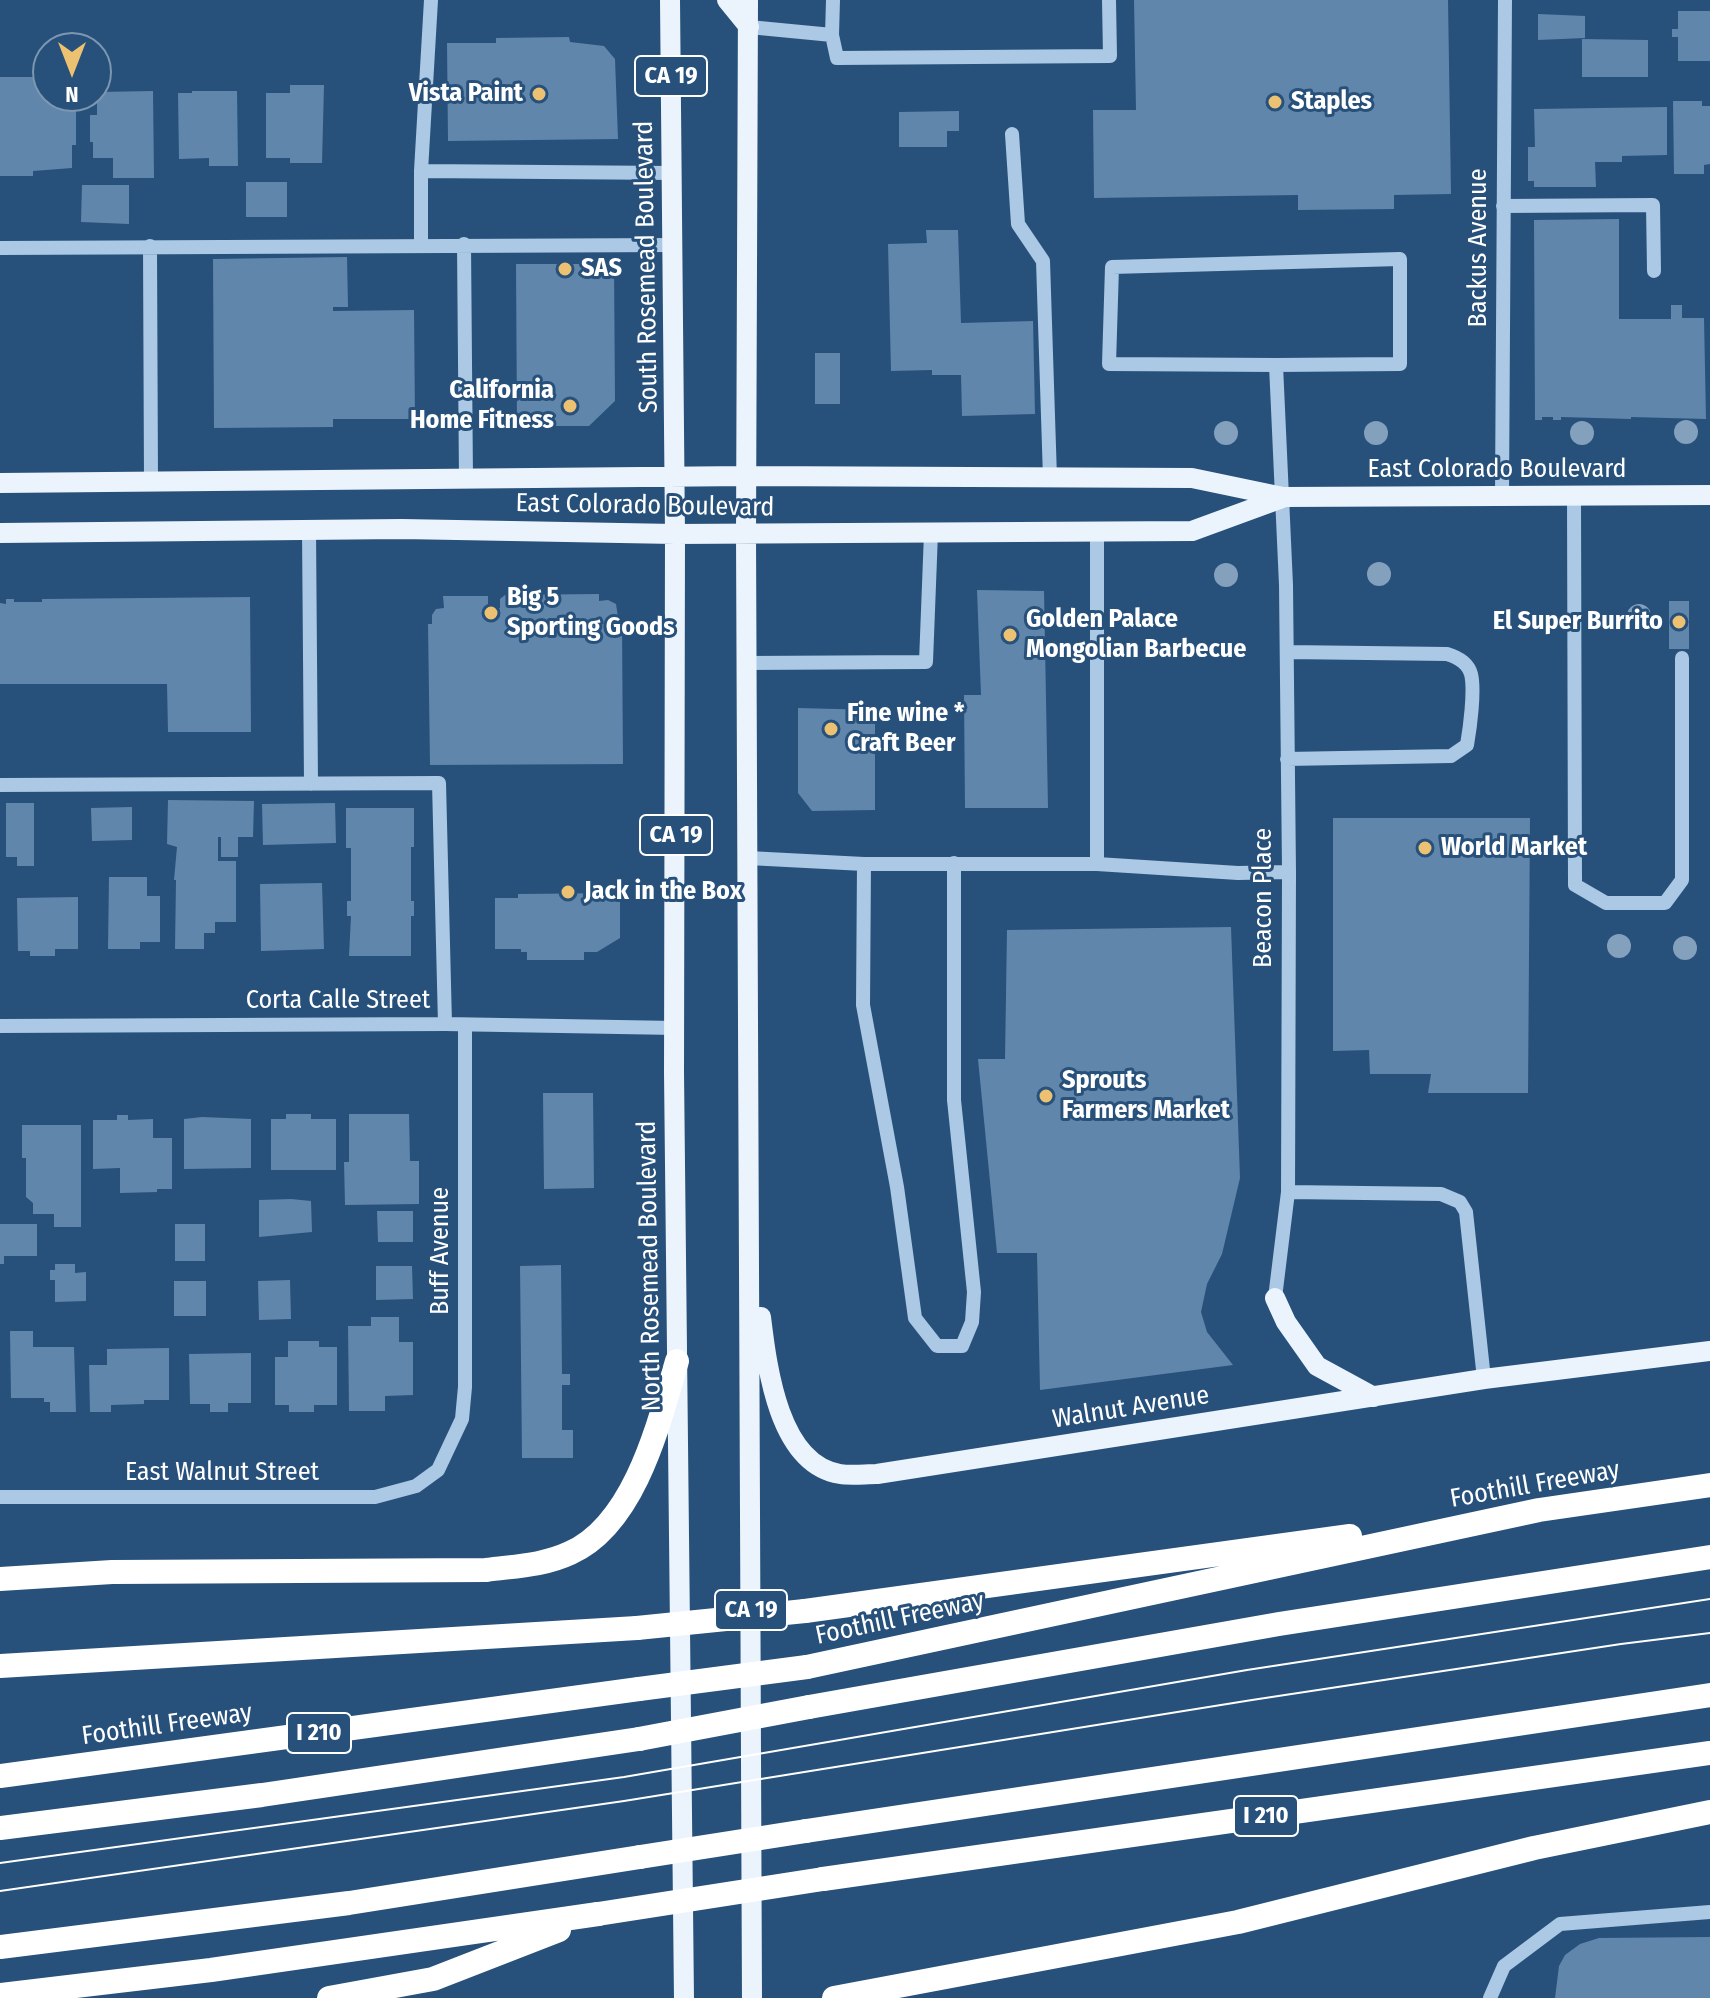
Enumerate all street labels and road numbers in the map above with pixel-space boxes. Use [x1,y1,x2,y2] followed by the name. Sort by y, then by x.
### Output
[635,56,707,96] road number: CA 19
[629,121,665,413] street label: South Rosemead Boulevard
[1463,169,1495,327] street label: Backus Avenue
[1368,454,1626,486] street label: East Colorado Boulevard
[515,488,775,524] street label: East Colorado Boulevard
[640,815,712,855] road number: CA 19
[1248,828,1280,968] street label: Beacon Place
[246,985,430,1017] street label: Corta Calle Street
[632,1120,668,1412] street label: North Rosemead Boulevard
[425,1187,457,1315] street label: Buff Avenue
[1050,1380,1212,1436] street label: Walnut Avenue
[1448,1455,1622,1515] street label: Foothill Freeway
[125,1457,319,1489] street label: East Walnut Street
[813,1586,987,1652] street label: Foothill Freeway
[715,1590,787,1630] road number: CA 19
[80,1698,254,1752] street label: Foothill Freeway
[287,1713,351,1753] road number: I 210
[1234,1796,1298,1836] road number: I 210

